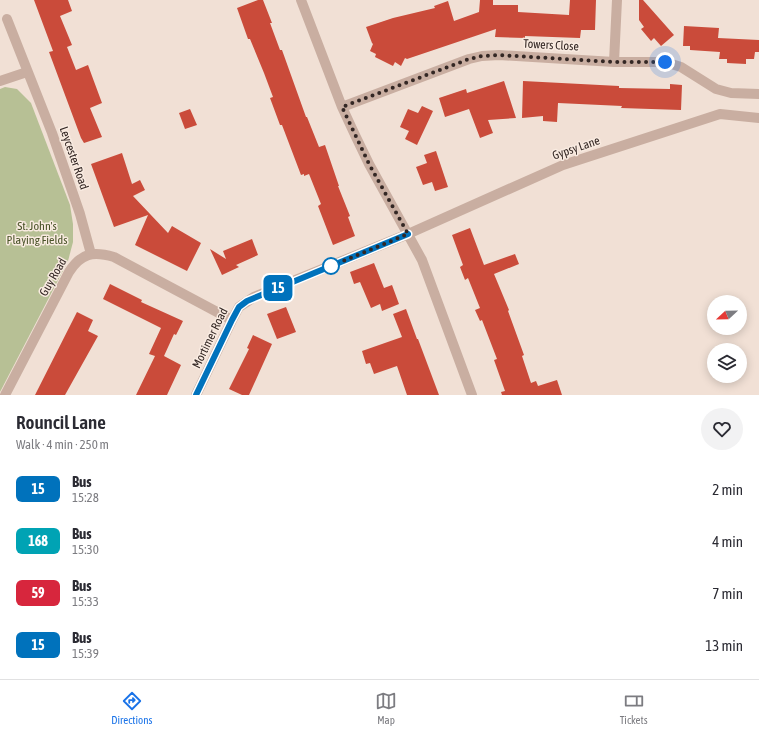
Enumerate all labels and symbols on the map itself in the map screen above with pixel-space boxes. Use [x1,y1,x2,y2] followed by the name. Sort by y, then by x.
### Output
[523,37,579,53] street label: Towers Close
[655,52,675,72] your location
[57,125,91,191] street label: Leycester Road
[550,133,602,163] street label: Gypsy Lane
[7,219,68,247] park label: St. John's Playing Fields
[37,255,69,299] street label: Guy Road
[322,257,340,275] unlabelled marker
[260,275,296,301] line badge: 15
[707,295,747,335] north arrow
[189,305,231,371] street label: Mortimer Road

